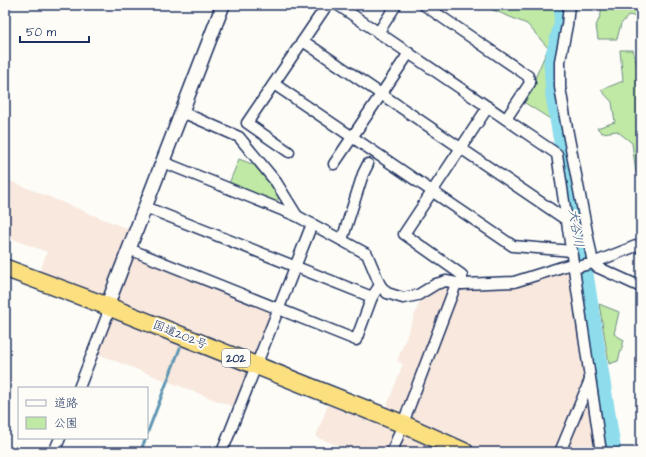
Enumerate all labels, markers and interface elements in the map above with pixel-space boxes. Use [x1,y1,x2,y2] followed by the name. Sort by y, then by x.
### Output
[20,18,89,44] scale bar
[26,24,57,41] text: 50 m
[564,207,588,249] water label: 大谷川
[150,316,210,354] street label: 国道202号
[222,349,250,367] road number: 202
[18,387,148,439] legend
[54,395,78,412] text: 道路
[54,415,78,432] text: 公園

